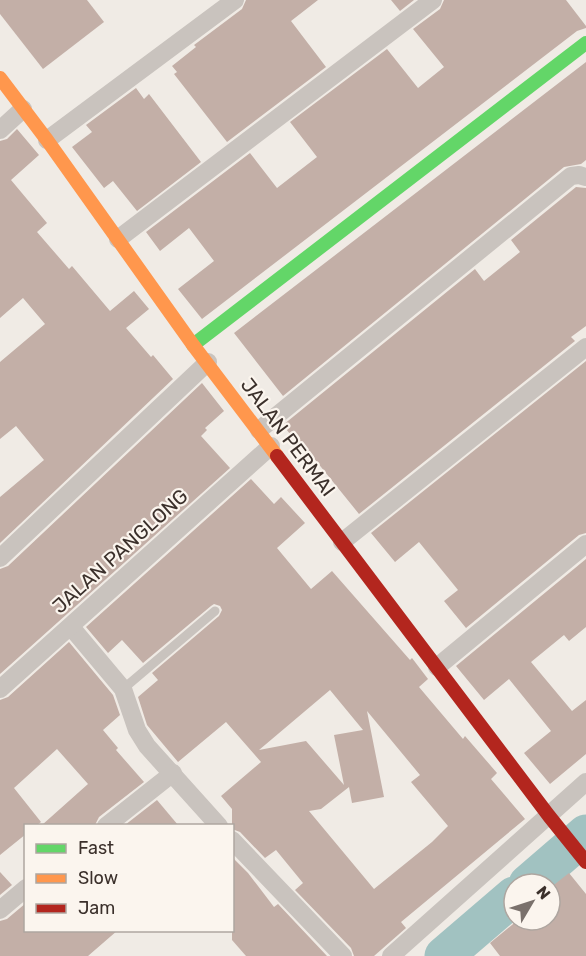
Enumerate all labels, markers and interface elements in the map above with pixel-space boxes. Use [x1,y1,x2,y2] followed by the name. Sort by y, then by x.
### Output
[236,373,340,501] street label: JALAN PERMAI
[47,484,193,618] street label: JALAN PANGLONG
[24,824,234,932] legend
[78,837,114,859] text: Fast
[78,867,118,889] text: Slow
[502,872,562,932] north arrow
[532,882,554,903] text: N
[78,897,115,919] text: Jam

